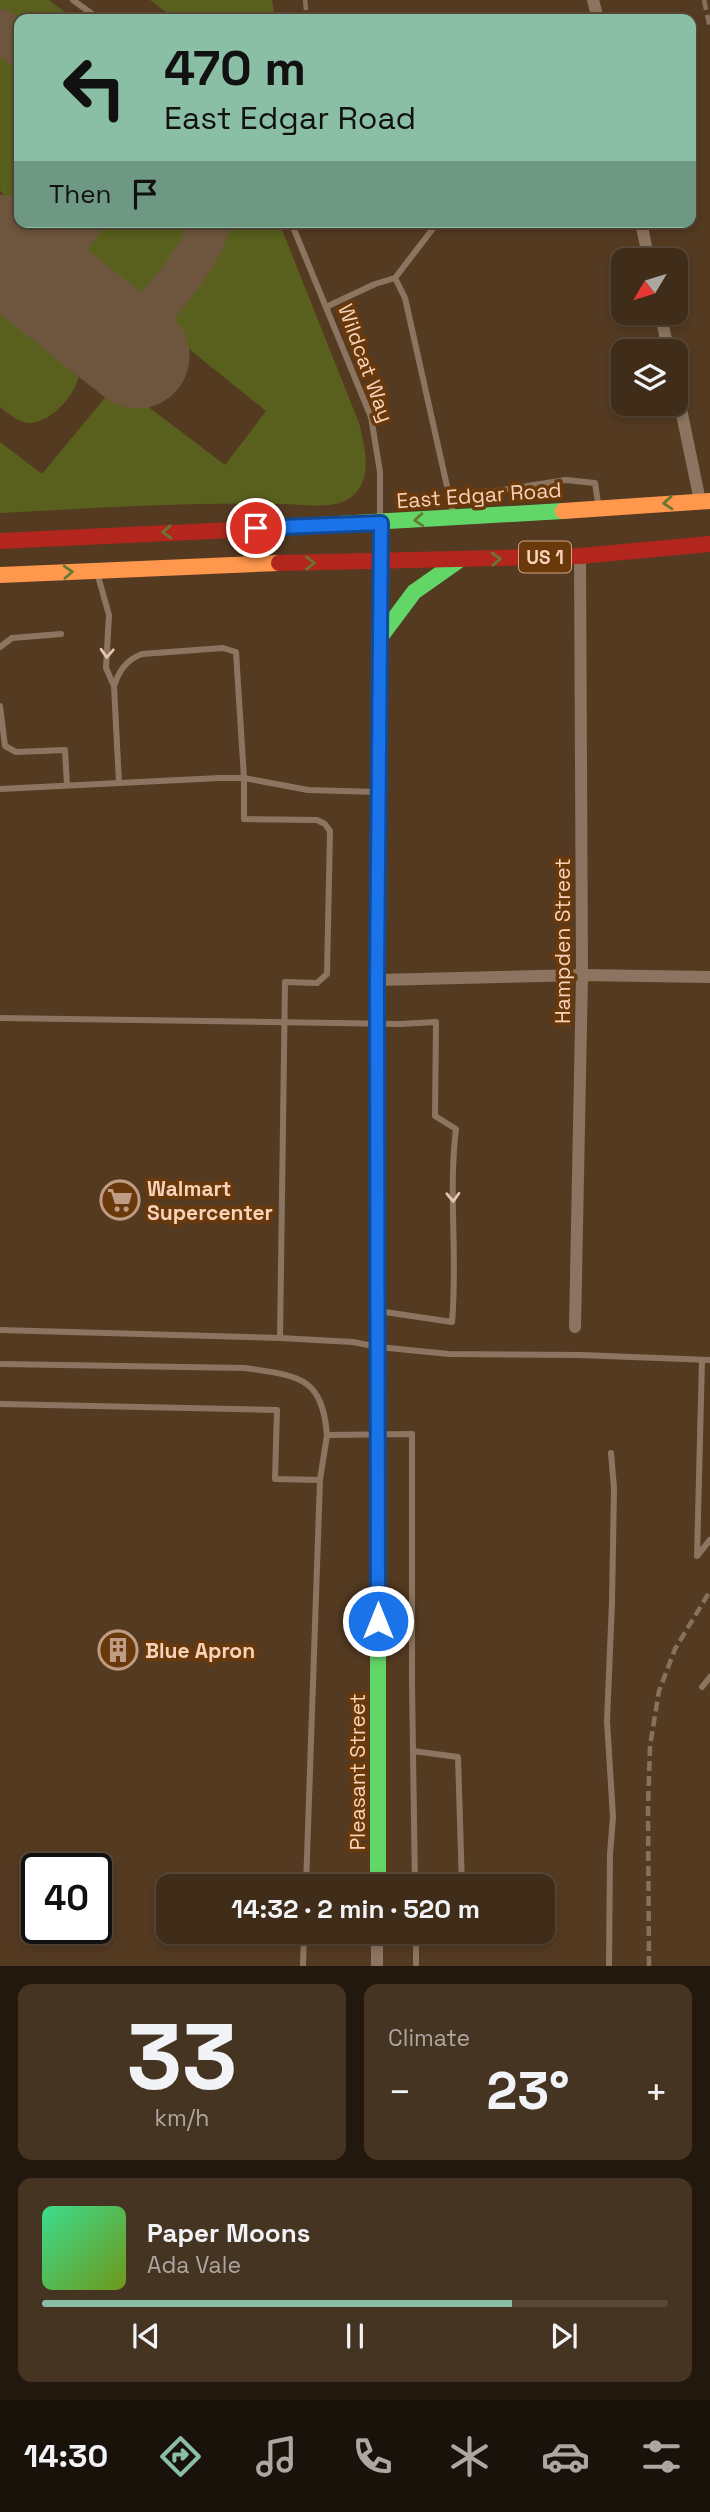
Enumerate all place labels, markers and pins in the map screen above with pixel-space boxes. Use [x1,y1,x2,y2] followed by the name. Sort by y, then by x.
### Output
[226,498,286,558] pin
[147,1175,273,1226] place label: Walmart Supercenter
[99,1179,141,1221] supermarket icon: Walmart Supercenter
[97,1629,139,1671] building icon: Blue Apron
[145,1637,255,1664] place label: Blue Apron

